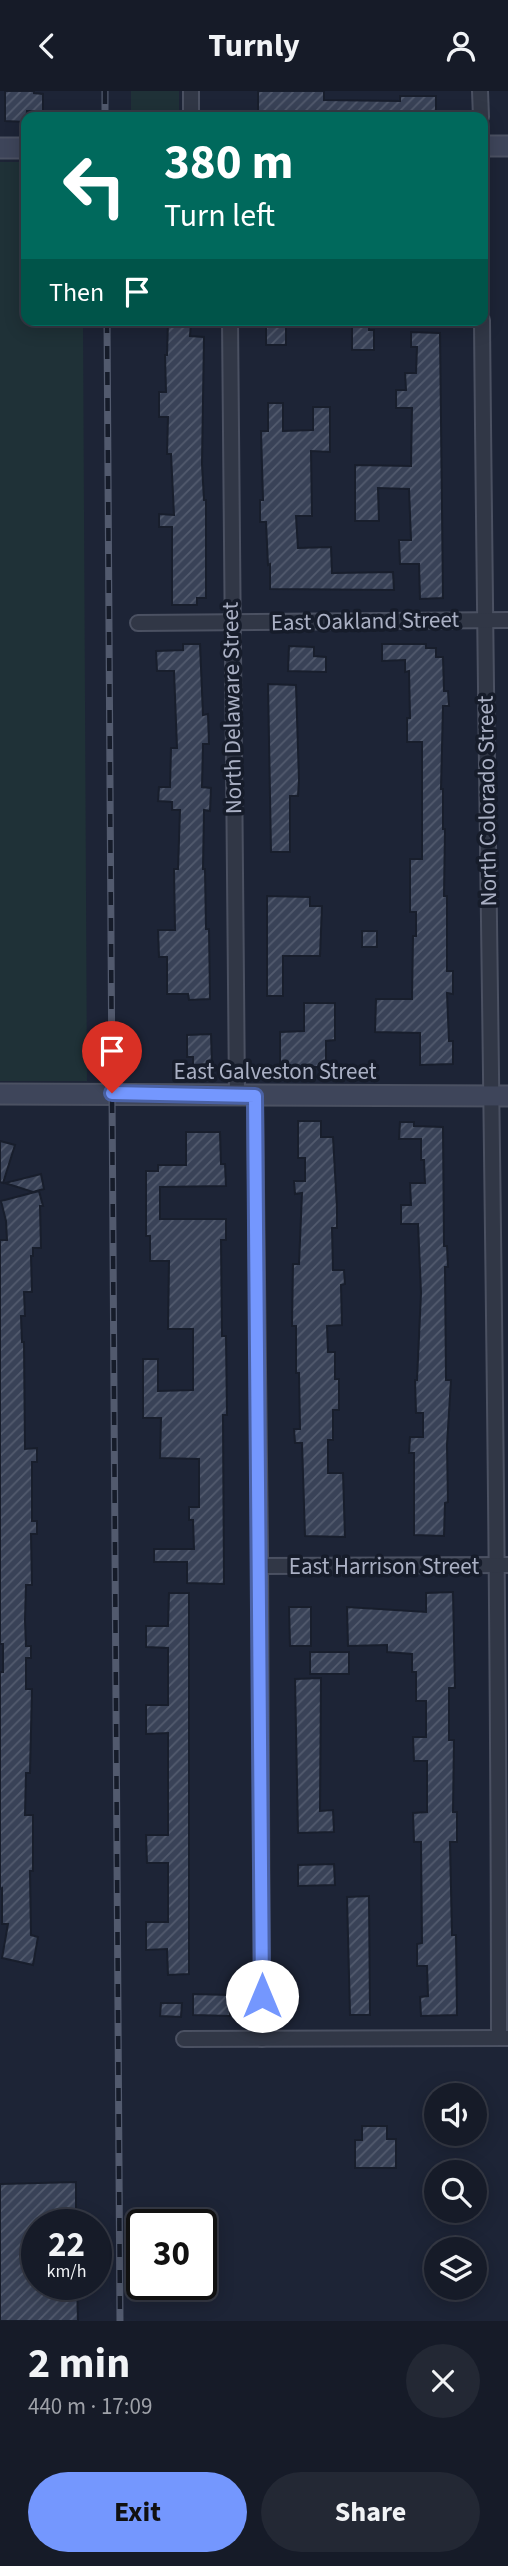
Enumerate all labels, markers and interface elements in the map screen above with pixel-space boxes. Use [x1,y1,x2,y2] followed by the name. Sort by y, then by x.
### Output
[208,23,300,69] text: Turnly
[28,27,66,65] icon: back
[442,27,480,65] icon: person
[164,128,293,198] text: 380 m
[49,140,140,231] icon: left
[164,193,275,239] text: Turn left
[118,273,156,311] icon: arrive
[49,274,104,311] text: Then
[214,601,250,815] street label: North Delaware Street
[270,603,460,639] street label: East Oakland Street
[469,695,505,907] street label: North Colorado Street
[82,1021,142,1093] pin
[93,1032,131,1070] icon: arrive
[174,1055,377,1088] street label: East Galveston Street
[289,1550,479,1583] street label: East Harrison Street
[225,1959,299,2033] position arrow
[424,2083,487,2300] map controls
[424,2083,487,2146] button: sound
[424,2160,487,2223] button: search
[126,2209,217,2300] speed limit sign: 30
[48,2220,85,2270] text: 22
[424,2237,487,2300] button: layers
[47,2259,86,2284] text: km/h
[28,2334,130,2394] text: 2 min
[406,2344,480,2418] button: close
[28,2390,152,2423] text: 440 m · 17:09
[28,2472,247,2552] button: Exit
[261,2472,480,2552] button: Share

